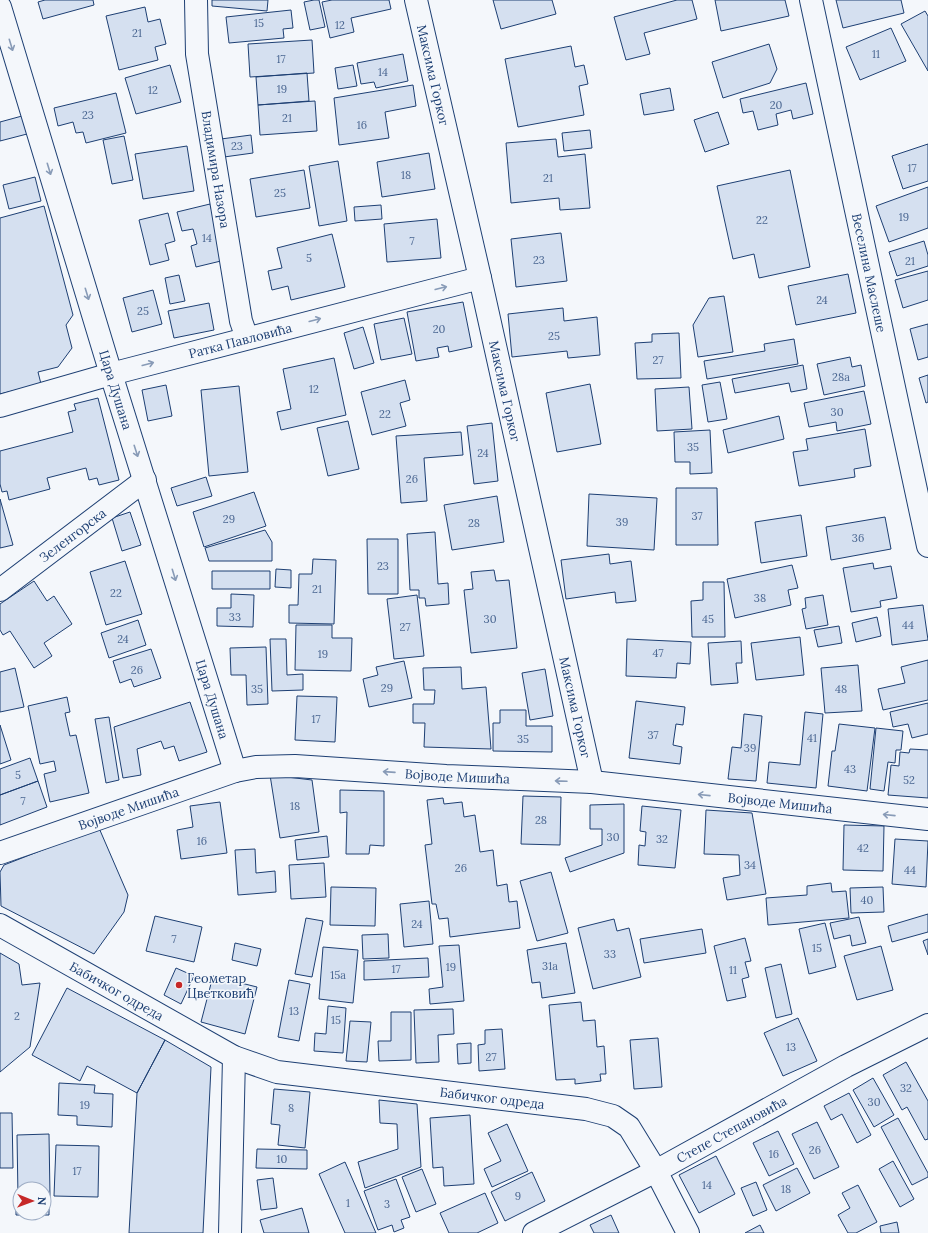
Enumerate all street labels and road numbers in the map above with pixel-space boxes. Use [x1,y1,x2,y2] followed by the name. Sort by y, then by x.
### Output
[413,23,453,128] street label: Максима Горког
[197,109,234,230] street label: Владимира Назора
[848,212,890,334] street label: Веселина Маслеше
[187,319,294,362] street label: Ратка Павловића
[485,339,524,444] street label: Максима Горког
[95,348,136,432] street label: Цара Душана
[36,504,110,566] street label: Зеленгорска
[555,655,594,760] street label: Максима Горког
[192,657,233,741] street label: Цара Душана
[404,765,511,788] street label: Војводе Мишића
[76,783,181,834] street label: Војводе Мишића
[727,789,834,817] street label: Војводе Мишића
[66,958,167,1025] street label: Бабичког одреда
[439,1084,546,1113] street label: Бабичког одреда
[673,1092,790,1167] street label: Степе Степановића

